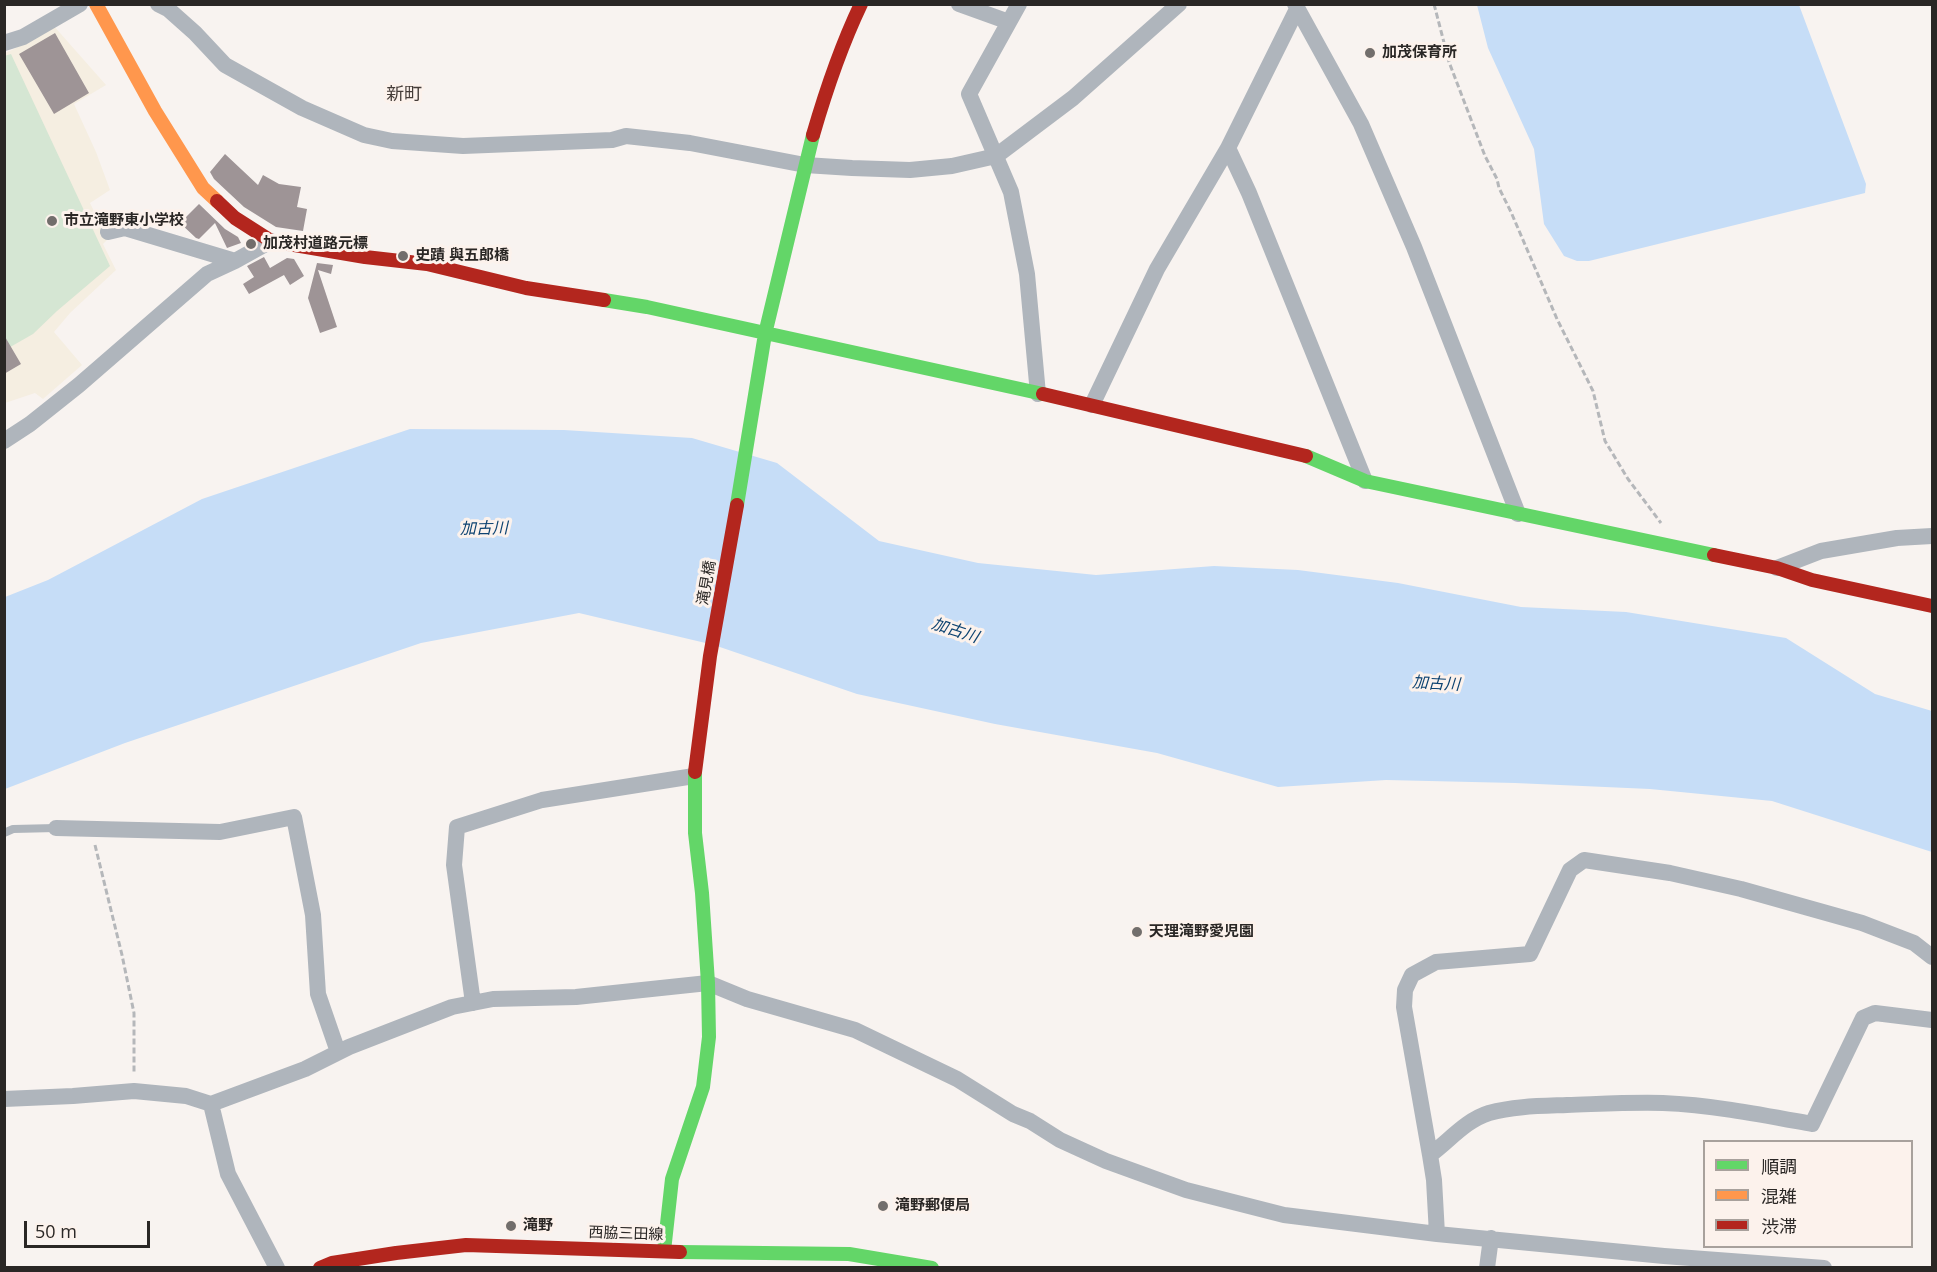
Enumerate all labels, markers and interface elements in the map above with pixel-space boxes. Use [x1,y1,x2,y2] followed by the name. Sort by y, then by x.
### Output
[1382,44,1457,62] place label: 加茂保育所
[1363,46,1377,60] marker: 加茂保育所
[386,84,422,106] district label: 新町
[64,212,184,230] place label: 市立滝野東小学校
[45,214,59,228] marker: 市立滝野東小学校
[263,235,368,253] place label: 加茂村道路元標
[244,237,258,251] marker: 加茂村道路元標
[415,247,509,265] place label: 史蹟 與五郎橋
[396,249,410,263] marker: 史蹟 與五郎橋
[460,519,508,539] water label: 加古川
[694,559,720,607] street label: 滝見橋
[929,614,981,648] water label: 加古川
[1412,673,1460,695] water label: 加古川
[1149,923,1254,941] place label: 天理滝野愛児園
[1130,925,1144,939] marker: 天理滝野愛児園
[1703,1140,1913,1248] legend
[1761,1154,1797,1178] text: 順調
[1761,1184,1797,1208] text: 混雑
[895,1197,970,1215] place label: 滝野郵便局
[876,1199,890,1213] marker: 滝野郵便局
[27,1209,153,1247] scale bar
[1761,1214,1797,1238] text: 渋滞
[523,1217,553,1235] place label: 滝野
[35,1219,77,1243] text: 50 m
[504,1219,518,1233] marker: 滝野
[588,1224,664,1244] street label: 西脇三田線

